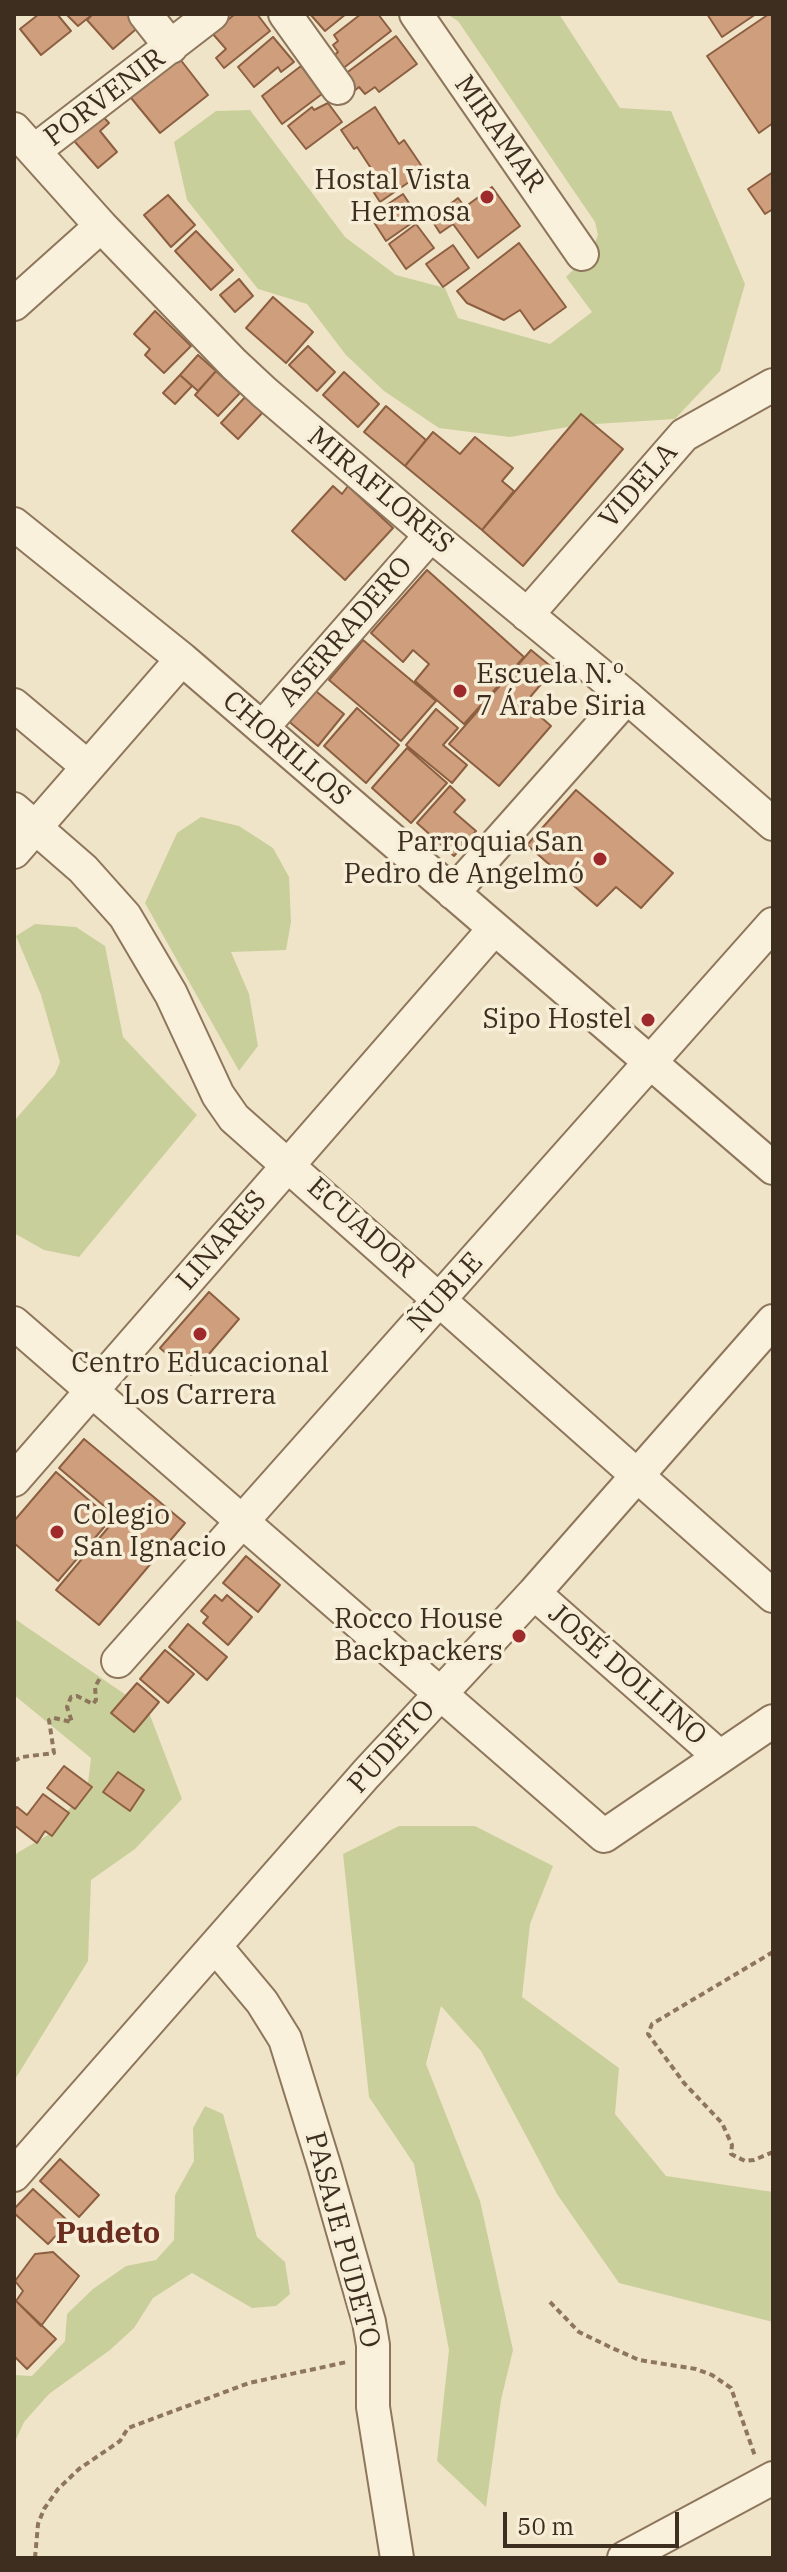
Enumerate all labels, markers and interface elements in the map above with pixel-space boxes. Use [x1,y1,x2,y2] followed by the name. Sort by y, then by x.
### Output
[38,42,172,154] street label: PORVENIR
[447,69,551,199] street label: MIRAMAR
[314,164,471,230] place label: Hostal Vista Hermosa
[478,188,496,206] marker: Hostal Vista Hermosa
[300,420,460,562] street label: MIRAFLORES
[593,436,685,536] street label: VIDELA
[272,550,420,714] street label: ASERRADERO
[476,658,646,724] place label: Escuela N.º 7 Árabe Siria
[451,682,469,700] marker: Escuela N.º 7 Árabe Siria
[215,684,357,814] street label: CHORILLOS
[343,826,584,892] place label: Parroquia San Pedro de Angelmó
[591,850,609,868] marker: Parroquia San Pedro de Angelmó
[482,1003,632,1037] place label: Sipo Hostel
[639,1011,657,1029] marker: Sipo Hostel
[300,1171,422,1285] street label: ECUADOR
[170,1185,274,1297] street label: LINARES
[401,1246,491,1340] street label: ÑUBLE
[191,1325,209,1343] marker: Centro Educacional Los Carrera
[71,1347,329,1413] place label: Centro Educacional Los Carrera
[73,1499,226,1565] place label: Colegio San Ignacio
[48,1523,66,1541] marker: Colegio San Ignacio
[541,1597,713,1753] street label: JOSÉ DOLLINO
[334,1603,503,1669] place label: Rocco House Backpackers
[510,1627,528,1645] marker: Rocco House Backpackers
[341,1693,443,1801] street label: PUDETO
[297,2128,387,2352] street label: PASAJE PUDETO
[56,2216,160,2252] district label: Pudeto
[507,2496,683,2546] scale bar
[517,2510,574,2542] text: 50 m

